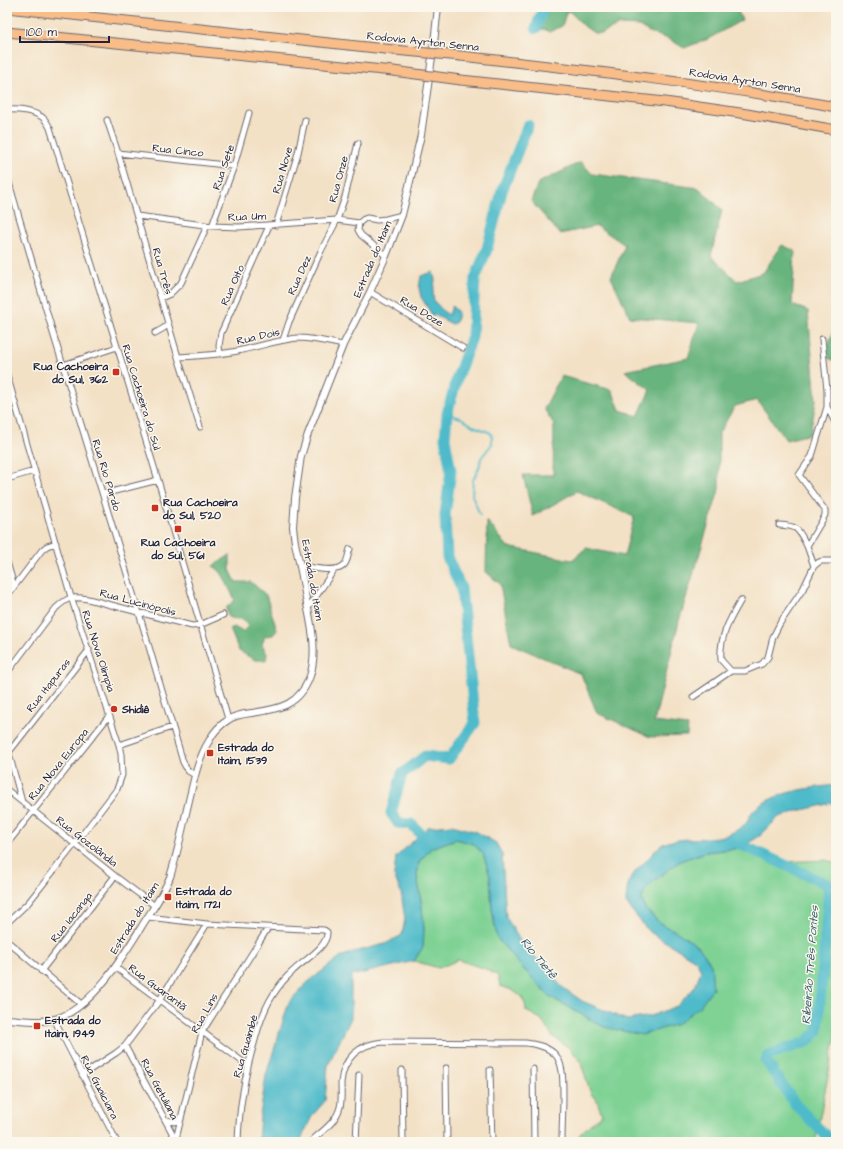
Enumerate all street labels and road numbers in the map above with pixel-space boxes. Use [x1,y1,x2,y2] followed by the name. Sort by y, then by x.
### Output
[366,28,480,56] street label: Rodovia Ayrton Senna
[688,64,802,98] street label: Rodovia Ayrton Senna
[152,140,205,161] street label: Rua Cinco
[209,143,238,192] street label: Rua Sete
[269,145,296,195] street label: Rua Nove
[325,154,352,204] street label: Rua Onze
[228,208,267,225] street label: Rua Um
[350,218,396,300] street label: Estrada do Itaim
[149,246,176,297] street label: Rua Três
[284,252,315,297] street label: Rua Dez
[217,262,248,308] street label: Rua Oito
[397,293,446,330] street label: Rua Doze
[235,324,282,349] street label: Rua Dois
[118,342,165,452] street label: Rua Cachoeira do Sul
[89,438,125,514] street label: Rua Rio Pardo
[298,538,327,622] street label: Estrada do Itaim
[98,585,178,620] street label: Rua Lucinópolis
[78,608,119,694] street label: Rua Nova Olímpia
[23,655,74,715] street label: Rua Itapuras
[25,725,92,803] street label: Rua Nova Europa
[53,813,121,871] street label: Rua Gozolândia
[106,879,163,957] street label: Estrada do Itaim
[47,889,97,946] street label: Rua Iacanga
[125,961,190,1015] street label: Rua Guarantã
[187,990,222,1036] street label: Rua Lins
[229,1013,262,1079] street label: Rua Guaimbé
[77,1053,122,1122] street label: Rua Guaiciara
[137,1056,182,1123] street label: Rua Getuliana

